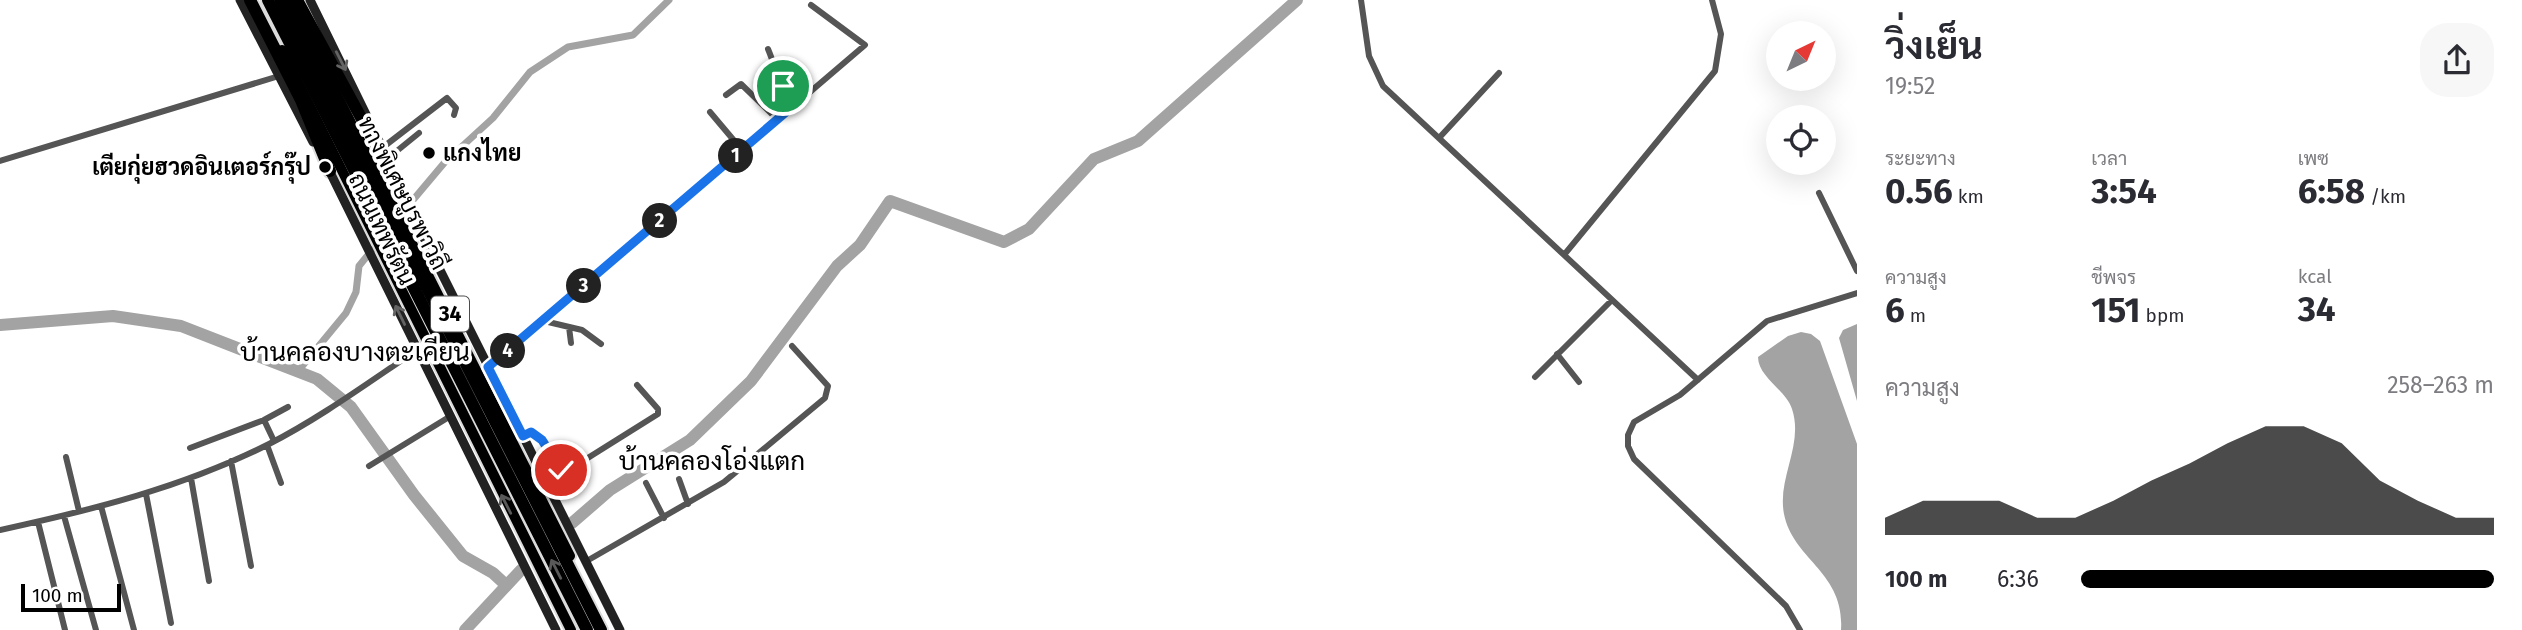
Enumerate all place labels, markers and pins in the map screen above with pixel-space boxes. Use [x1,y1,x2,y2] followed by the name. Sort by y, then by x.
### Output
[753,56,813,116] pin
[443,137,521,167] place label: แกงไทย
[718,138,754,174] pin: 1
[421,145,437,161] marker: แกงไทย
[92,151,311,184] place label: เตียกุ่ยฮวดอินเตอร์กรุ๊ป
[317,159,333,175] marker: เตียกุ่ยฮวดอินเตอร์กรุ๊ป
[642,204,678,238] pin: 2
[566,268,602,304] pin: 3
[490,334,526,368] pin: 4
[531,440,591,500] pin

